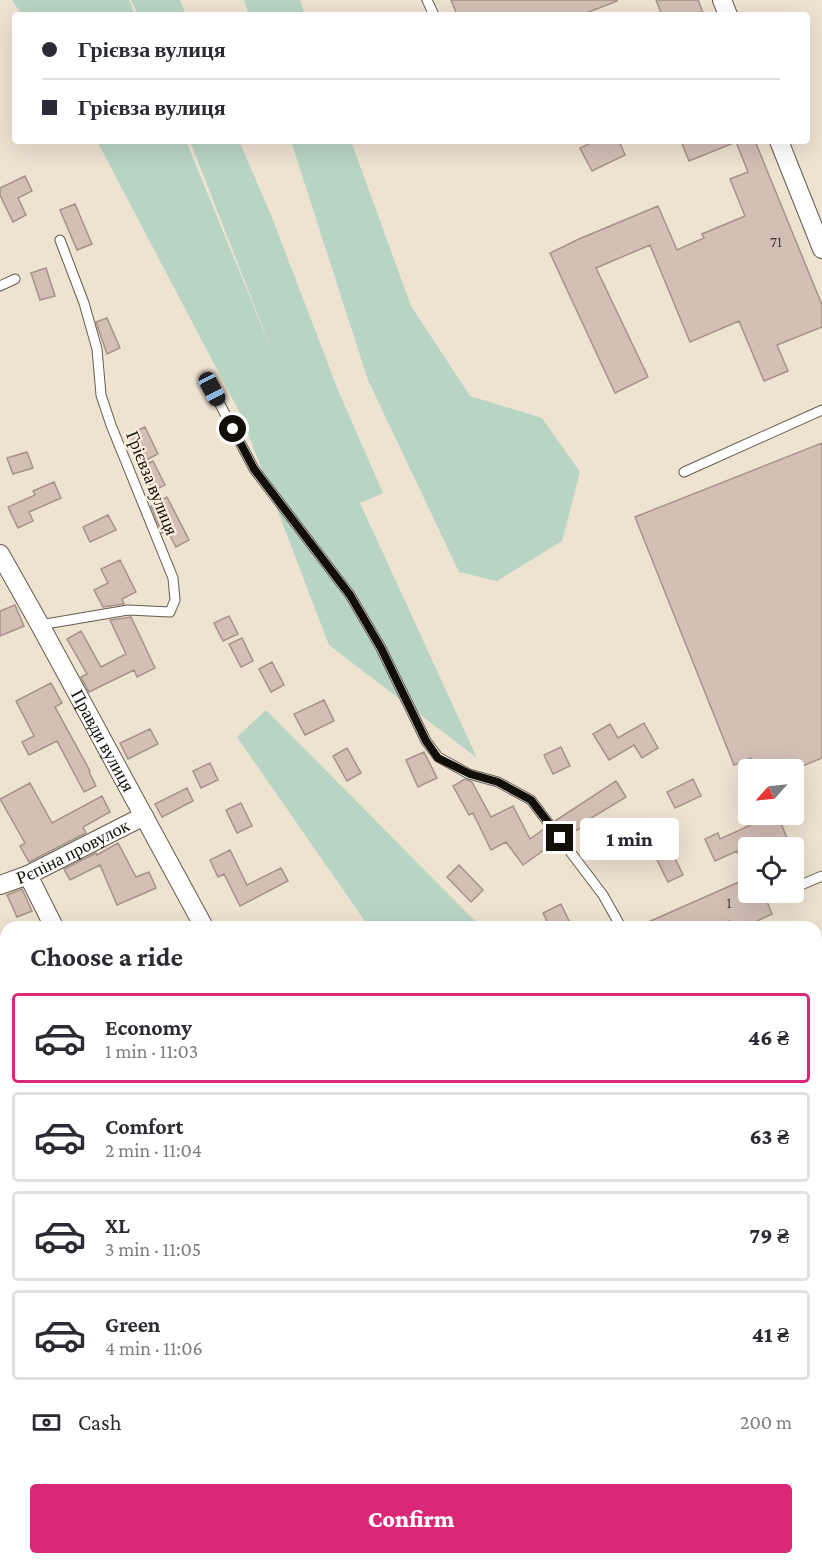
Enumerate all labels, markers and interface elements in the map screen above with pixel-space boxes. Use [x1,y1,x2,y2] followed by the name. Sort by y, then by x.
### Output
[78,37,226,62] text: Грієвза вулиця
[78,95,226,120] text: Грієвза вулиця
[770,234,782,250] house number: 71
[196,369,228,409] car
[219,415,246,442] route start
[122,428,182,538] street label: Грієвза вулиця
[67,686,138,795] street label: Правди вулиця
[738,759,804,825] north arrow
[738,759,804,903] map controls
[14,815,133,888] street label: Рєпіна провулок
[581,817,680,859] callout: 1 min
[546,824,573,851] route end
[606,828,653,850] text: 1 min
[738,837,804,903] button: locate
[727,895,732,911] house number: 1
[30,942,183,972] text: Choose a ride
[33,1011,87,1065] icon: car
[105,1015,192,1040] text: Economy
[748,1025,789,1050] text: 46 ₴
[105,1040,198,1062] text: 1 min · 11:03
[33,1110,87,1164] icon: car
[105,1114,183,1139] text: Comfort
[750,1124,789,1149] text: 63 ₴
[105,1139,202,1161] text: 2 min · 11:04
[33,1209,87,1263] icon: car
[105,1213,130,1238] text: XL
[749,1223,789,1248] text: 79 ₴
[105,1238,201,1260] text: 3 min · 11:05
[33,1308,87,1362] icon: car
[105,1312,161,1337] text: Green
[752,1322,789,1347] text: 41 ₴
[105,1337,203,1359] text: 4 min · 11:06
[30,1406,63,1439] icon: cash
[78,1410,122,1435] text: Cash
[740,1411,792,1433] text: 200 m
[30,1484,792,1553] button: Confirm

